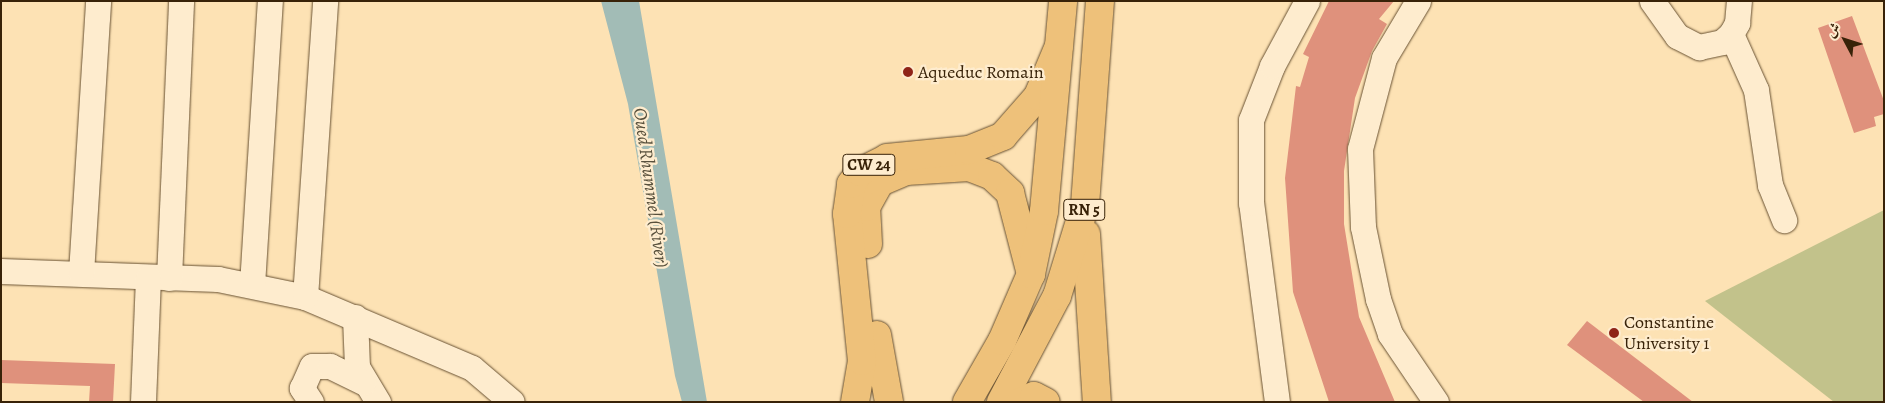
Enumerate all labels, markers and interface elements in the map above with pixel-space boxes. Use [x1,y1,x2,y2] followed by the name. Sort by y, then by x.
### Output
[1820,15,1870,65] north arrow
[1821,19,1845,41] text: ش
[918,61,1044,83] place label: Aqueduc Romain
[902,66,914,78] marker: Aqueduc Romain
[627,107,673,269] water label: Oued Rhummel (River)
[842,152,896,178] road number: CW 24
[1063,196,1105,224] road number: RN 5
[1624,312,1714,354] place label: Constantine University 1
[1608,327,1620,339] marker: Constantine University 1

